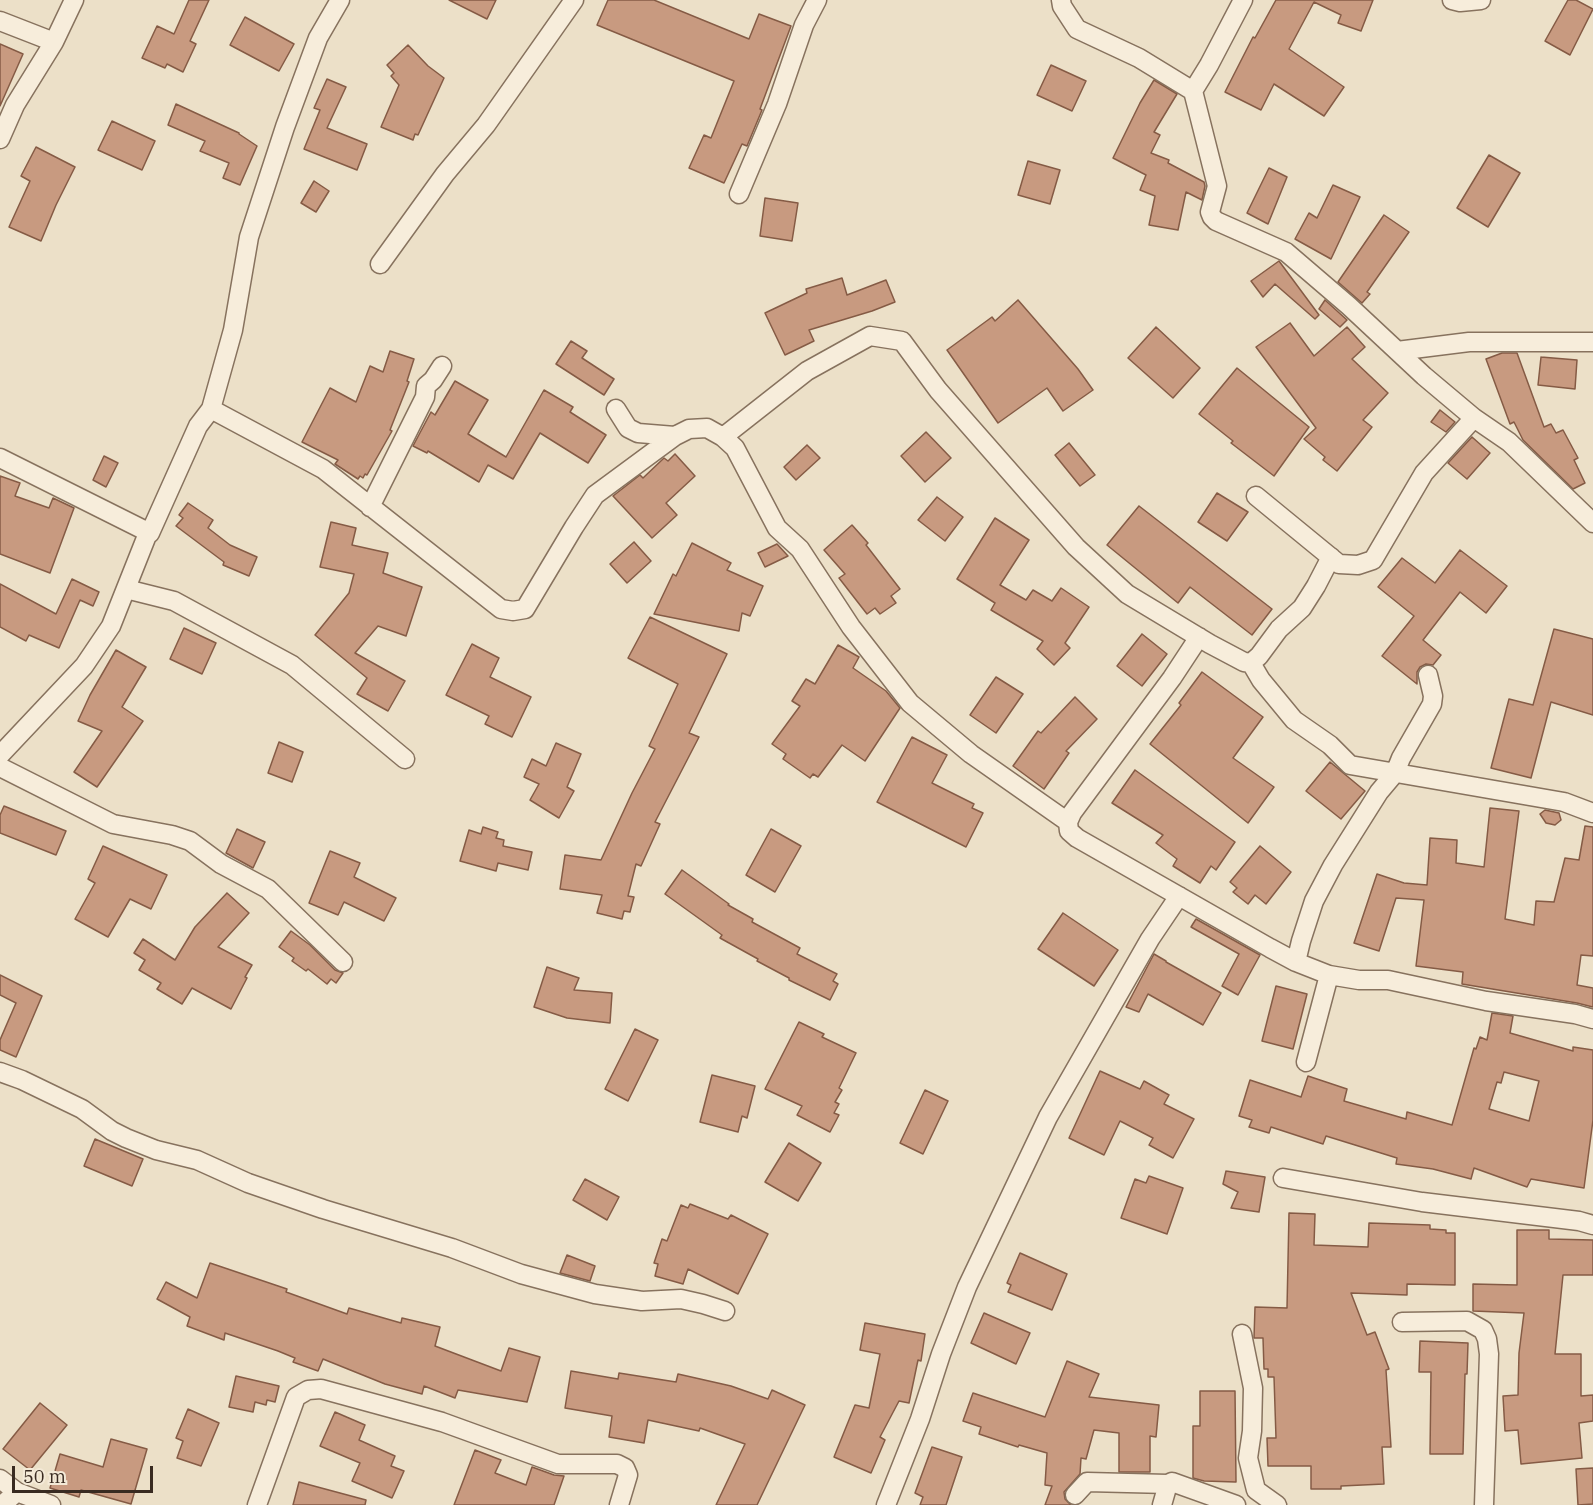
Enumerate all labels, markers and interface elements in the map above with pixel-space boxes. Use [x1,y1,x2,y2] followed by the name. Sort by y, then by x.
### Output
[15,1454,156,1492] scale bar
[23,1465,66,1488] text: 50 m

